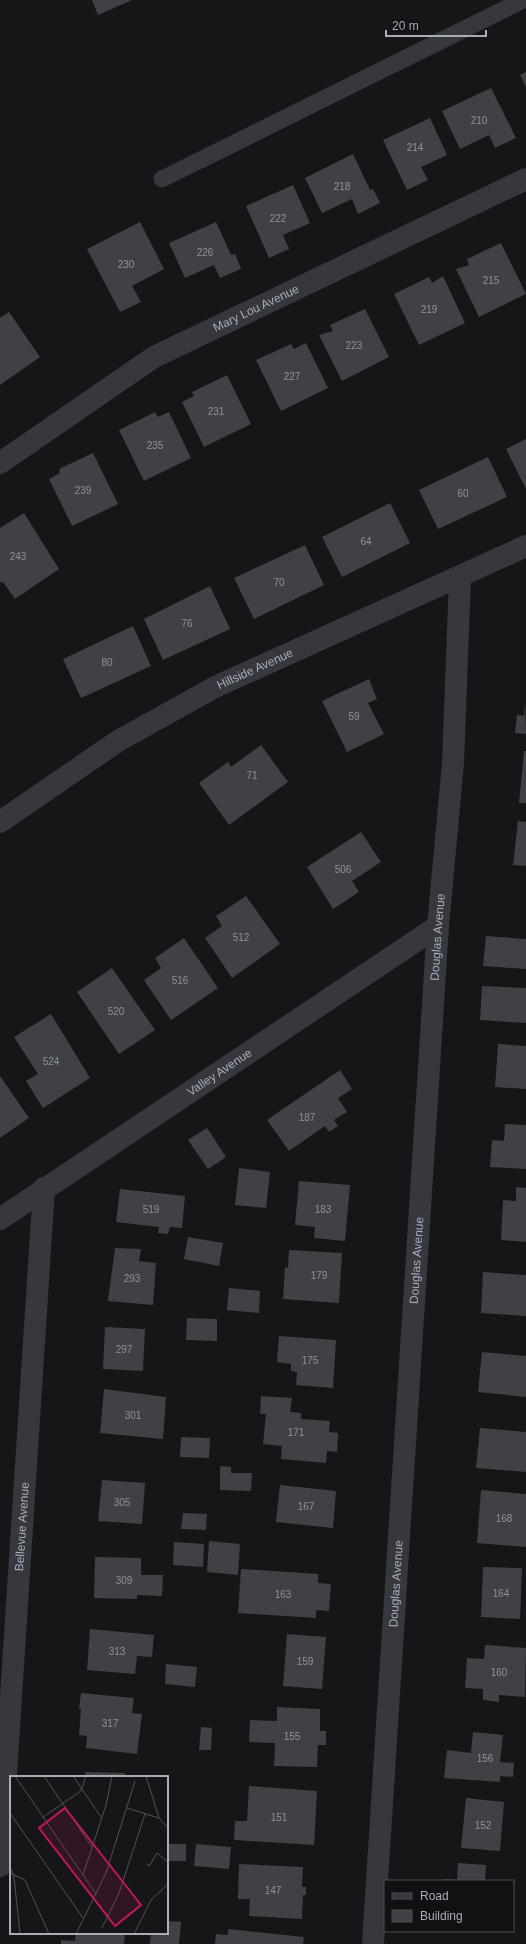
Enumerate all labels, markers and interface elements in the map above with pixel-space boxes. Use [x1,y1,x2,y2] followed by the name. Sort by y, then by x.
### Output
[386,12,486,38] scale bar
[392,19,419,33] text: 20 m
[471,115,488,126] house number: 210
[407,142,424,153] house number: 214
[334,181,351,192] house number: 218
[270,213,287,224] house number: 222
[197,247,214,258] house number: 226
[118,259,135,270] house number: 230
[483,275,500,286] house number: 215
[211,282,301,335] street label: Mary Lou Avenue
[421,304,438,315] house number: 219
[346,340,363,351] house number: 223
[284,371,301,382] house number: 227
[208,406,225,417] house number: 231
[147,440,164,451] house number: 235
[75,485,92,496] house number: 239
[457,488,469,499] house number: 60
[360,536,372,547] house number: 64
[10,551,27,562] house number: 243
[273,577,285,588] house number: 70
[181,618,193,629] house number: 76
[215,645,295,692] street label: Hillside Avenue
[101,657,113,668] house number: 80
[348,711,360,722] house number: 59
[246,770,258,781] house number: 71
[335,864,352,875] house number: 506
[428,893,448,981] street label: Douglas Avenue
[233,932,250,943] house number: 512
[172,975,189,986] house number: 516
[108,1006,125,1017] house number: 520
[184,1045,255,1099] street label: Valley Avenue
[43,1056,60,1067] house number: 524
[299,1112,316,1123] house number: 187
[143,1204,160,1215] house number: 519
[315,1204,332,1215] house number: 183
[407,1216,426,1304] street label: Douglas Avenue
[311,1270,328,1281] house number: 179
[124,1273,141,1284] house number: 293
[116,1344,133,1355] house number: 297
[302,1355,319,1366] house number: 175
[125,1410,142,1421] house number: 301
[288,1427,305,1438] house number: 171
[12,1481,32,1572] street label: Bellevue Avenue
[114,1497,131,1508] house number: 305
[298,1501,315,1512] house number: 167
[496,1513,513,1524] house number: 168
[386,1539,406,1628] street label: Douglas Avenue
[116,1575,133,1586] house number: 309
[493,1588,510,1599] house number: 164
[275,1589,292,1600] house number: 163
[109,1646,126,1657] house number: 313
[297,1656,314,1667] house number: 159
[491,1667,508,1678] house number: 160
[102,1718,119,1729] house number: 317
[284,1731,301,1742] house number: 155
[477,1753,494,1764] house number: 156
[10,1776,168,1934] inset map
[271,1812,288,1823] house number: 151
[475,1820,492,1831] house number: 152
[384,1880,514,1932] legend
[265,1885,282,1896] house number: 147
[420,1889,449,1903] text: Road
[420,1909,463,1923] text: Building

